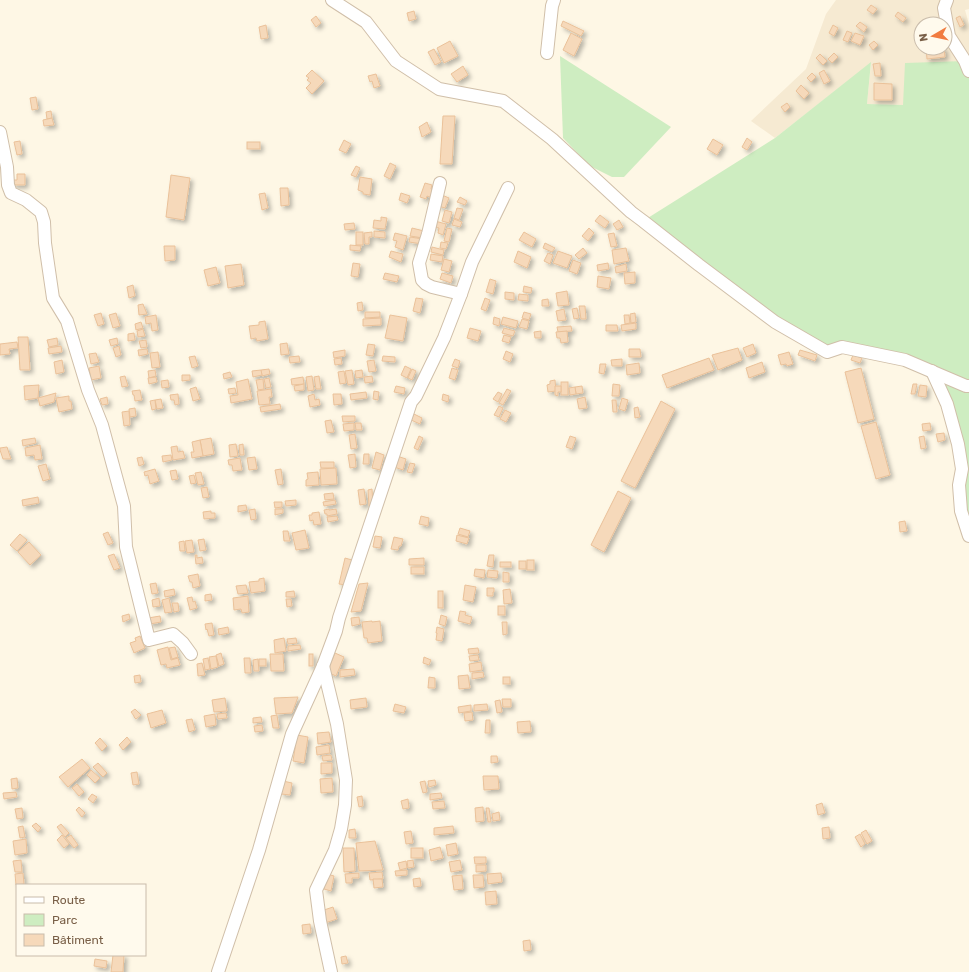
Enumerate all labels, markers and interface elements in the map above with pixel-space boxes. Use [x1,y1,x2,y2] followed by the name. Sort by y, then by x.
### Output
[913,16,953,56] north arrow
[917,32,931,42] text: N
[16,884,146,956] legend
[52,893,86,907] text: Route
[52,913,78,927] text: Parc
[52,933,104,947] text: Bâtiment

